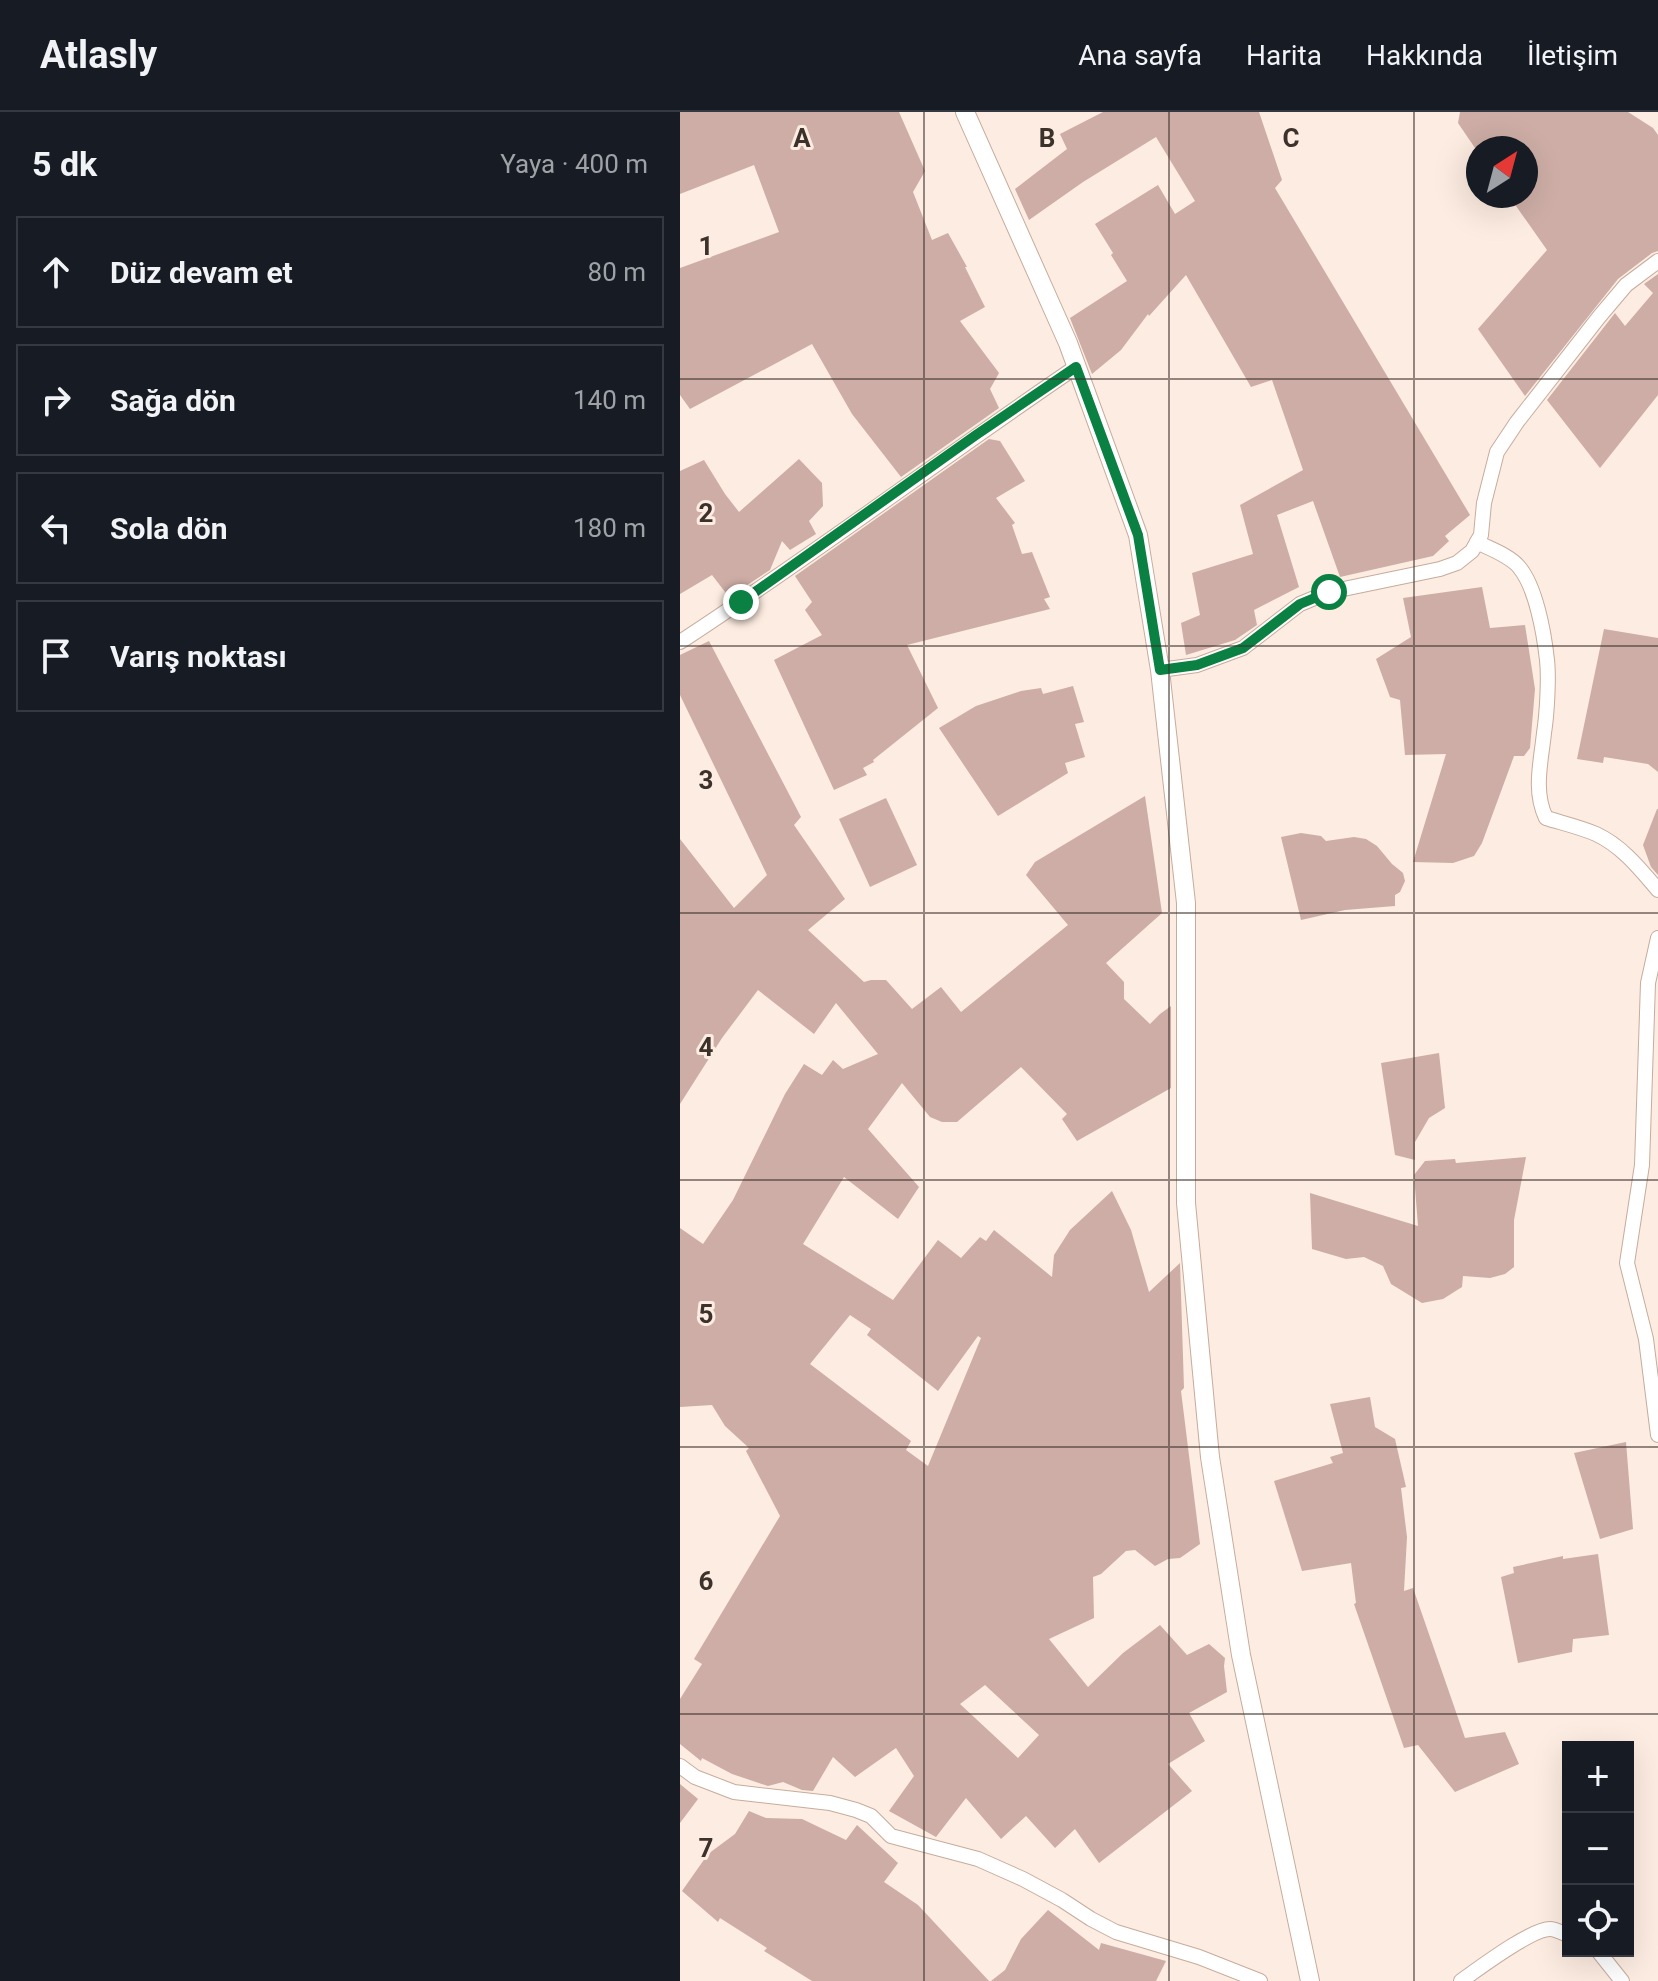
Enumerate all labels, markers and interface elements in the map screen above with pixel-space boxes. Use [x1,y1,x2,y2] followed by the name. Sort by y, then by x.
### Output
[40,33,157,77] text: Atlasly
[1078,39,1202,72] text: Ana sayfa
[1246,39,1322,72] text: Harita
[1366,39,1483,72] text: Hakkında
[1527,39,1618,72] text: İletişim
[793,123,811,153] text: A
[1039,123,1055,153] text: B
[1282,123,1300,153] text: C
[1466,136,1538,208] north arrow
[32,144,97,184] text: 5 dk
[500,149,648,179] text: Yaya · 400 m
[699,231,713,261] text: 1
[34,250,78,294] icon: ahead
[110,255,293,290] text: Düz devam et
[588,257,646,287] text: 80 m
[34,378,78,422] icon: right
[110,383,236,418] text: Sağa dön
[573,385,646,415] text: 140 m
[699,498,713,528] text: 2
[34,506,78,550] icon: left
[110,511,228,546] text: Sola dön
[573,513,646,543] text: 180 m
[1311,574,1347,610] route start
[723,584,759,620] route end
[34,634,78,678] icon: arrive
[110,639,287,674] text: Varış noktası
[699,765,713,795] text: 3
[699,1032,714,1062] text: 4
[699,1299,713,1329] text: 5
[699,1566,714,1596] text: 6
[1562,1741,1634,1957] map controls
[1562,1741,1634,1813] button: +
[1562,1813,1634,1885] button: −
[699,1833,713,1863] text: 7
[1562,1885,1634,1957] button: locate

